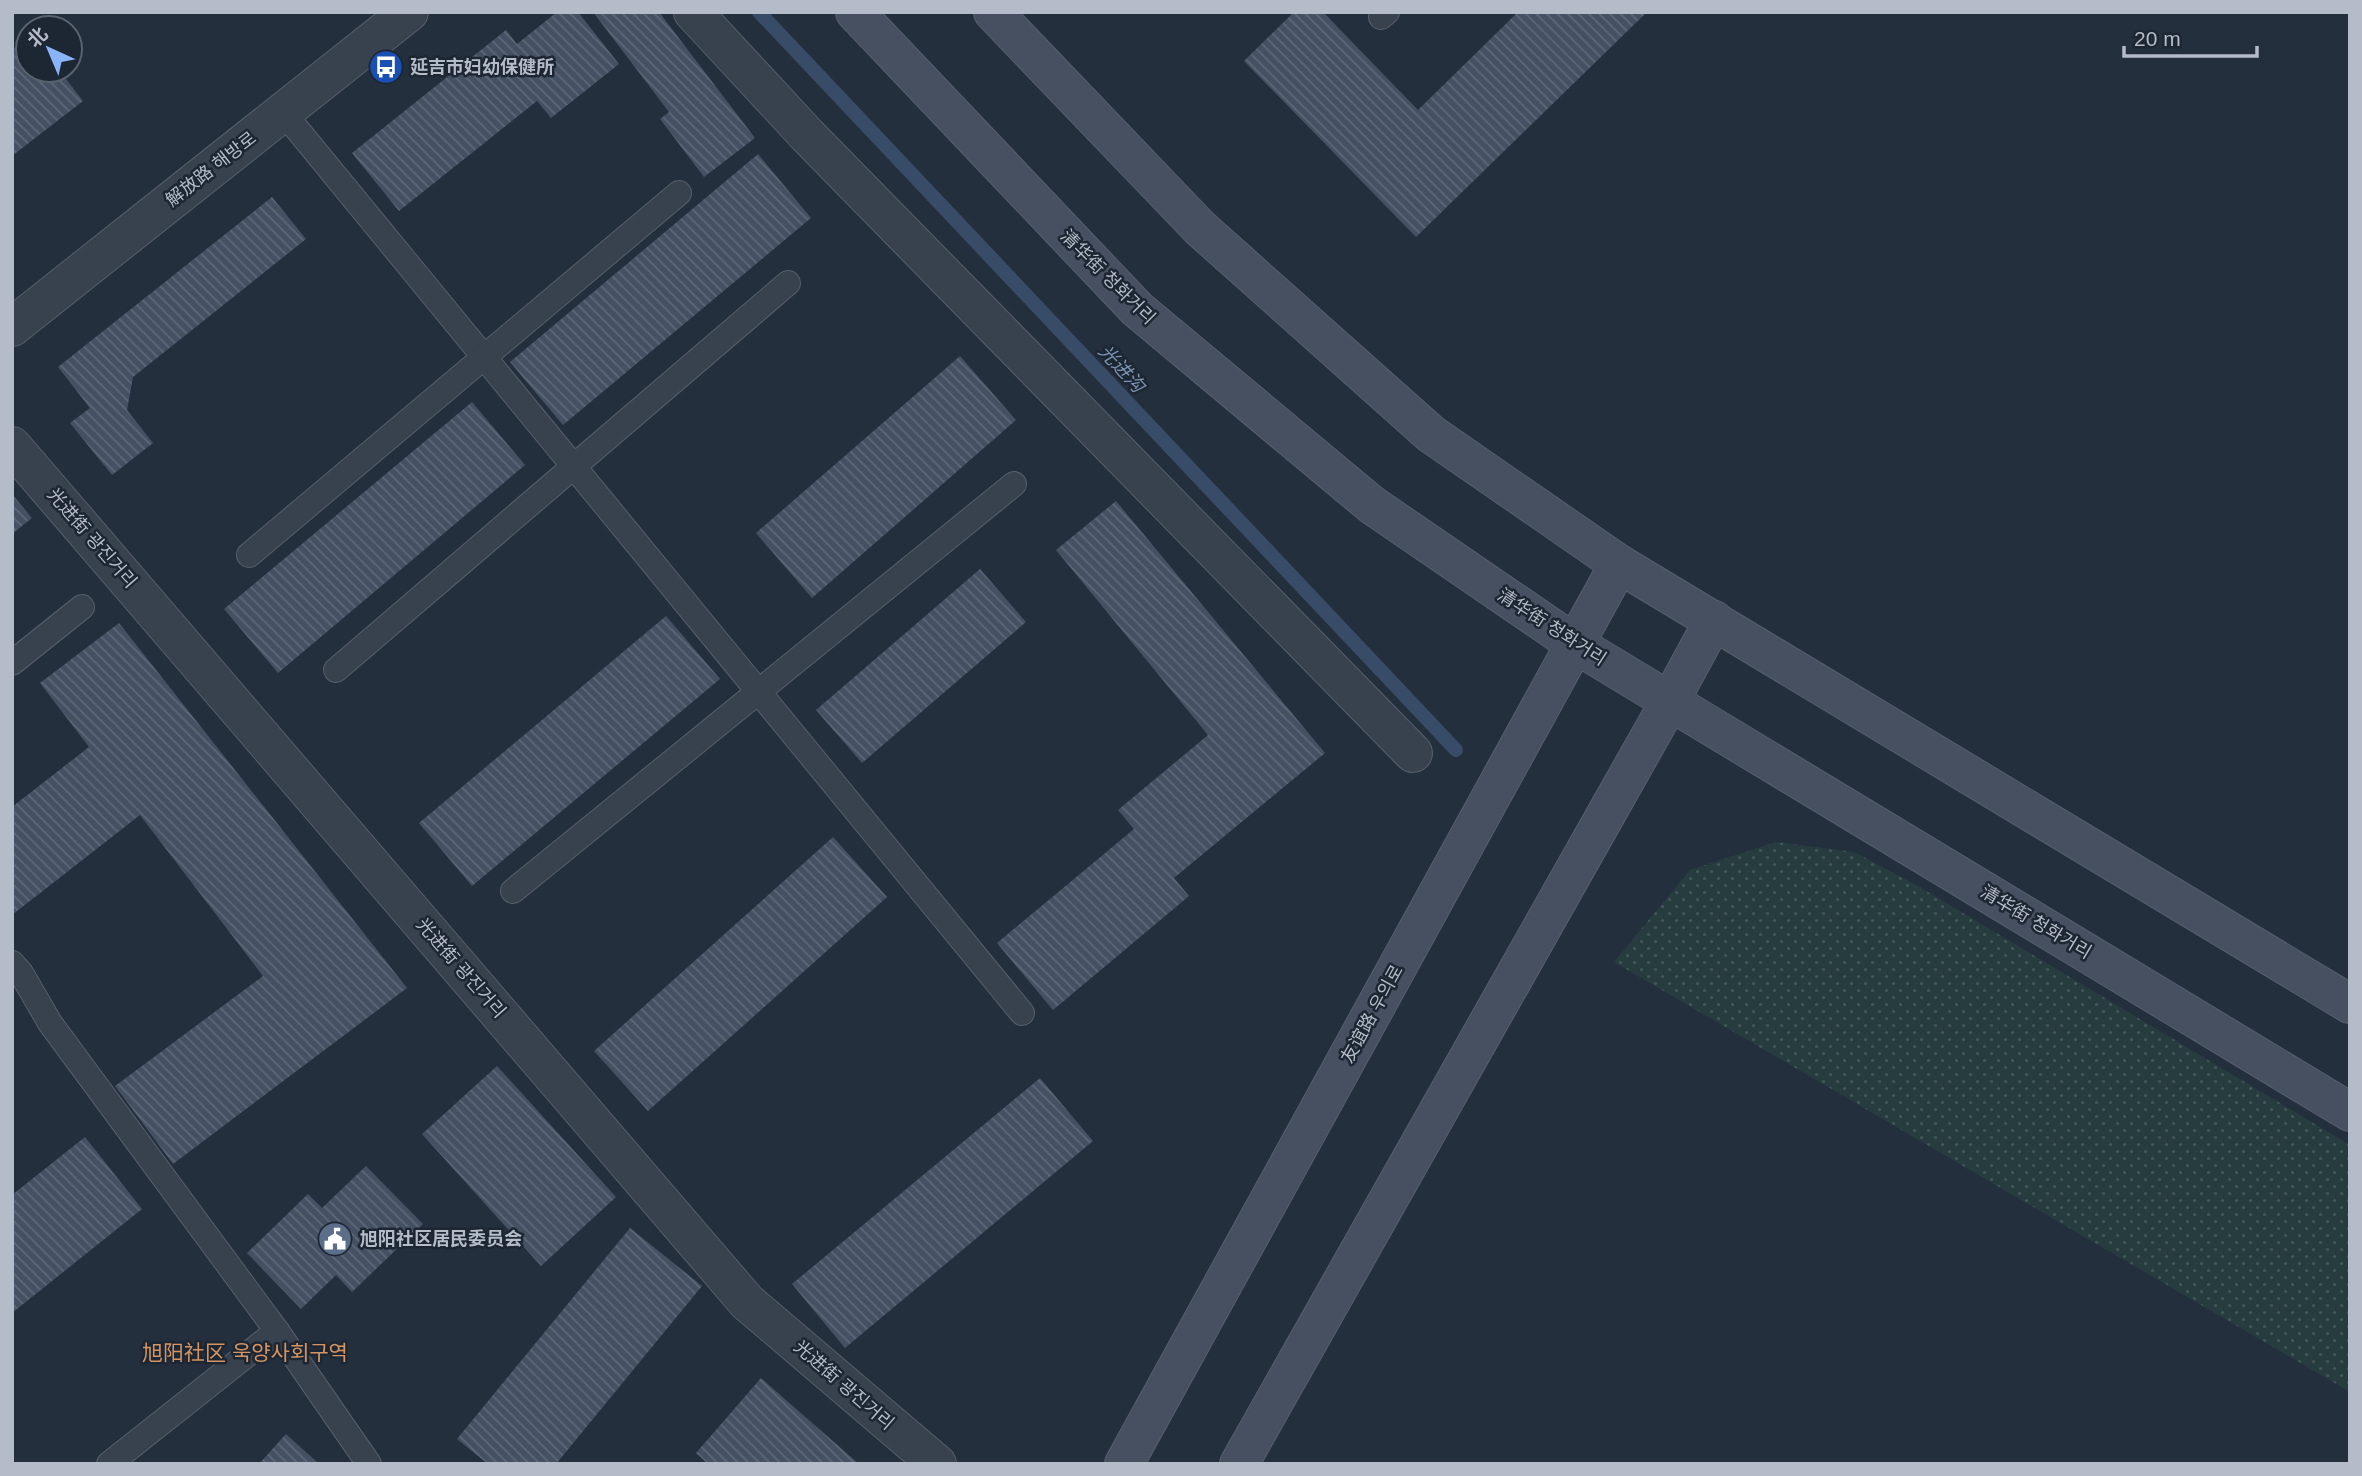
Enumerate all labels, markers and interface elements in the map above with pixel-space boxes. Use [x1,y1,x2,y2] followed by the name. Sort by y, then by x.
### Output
[14,14,84,84] north arrow
[2124,14,2257,58] scale bar
[23,23,52,51] text: 北
[2134,27,2181,50] text: 20 m
[367,48,405,86] bus stop icon: 延吉市妇幼保健所
[410,57,554,77] place label: 延吉市妇幼保健所
[162,128,260,210] street label: 解放路 해방로
[1057,226,1159,328] street label: 清华街 청화거리
[1095,340,1150,398] water label: 光进沟
[43,484,141,592] street label: 光进街 광진거리
[1494,585,1610,669] street label: 清华街 청화거리
[1977,881,2095,963] street label: 清华街 청화거리
[412,914,510,1022] street label: 光进街 광진거리
[1337,962,1407,1066] street label: 友谊路 우의로
[316,1220,354,1258] public building icon: 旭阳社区居民委员会
[360,1229,522,1249] place label: 旭阳社区居民委员会
[790,1336,898,1434] street label: 光进街 광진거리
[142,1341,348,1364] district label: 旭阳社区 욱양사회구역

